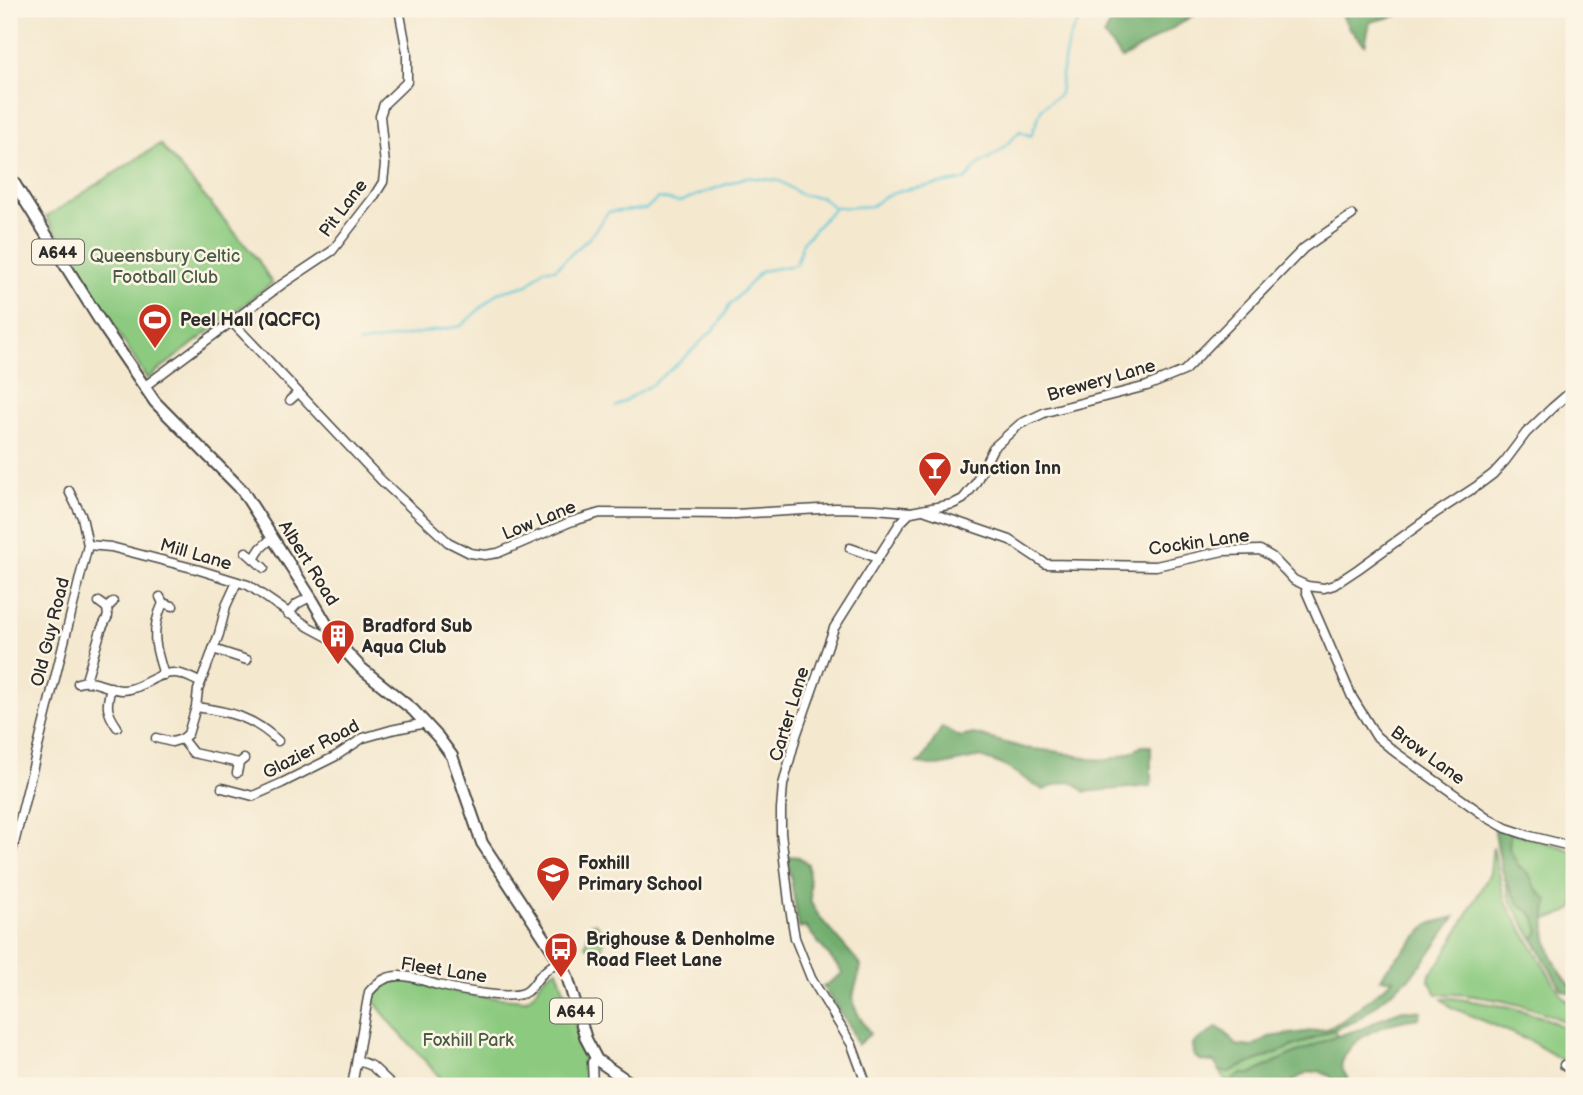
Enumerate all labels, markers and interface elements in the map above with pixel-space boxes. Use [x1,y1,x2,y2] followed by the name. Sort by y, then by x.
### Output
[315,175,372,241] street label: Pit Lane
[32,240,84,264] road number: A644
[90,246,240,288] park label: Queensbury Celtic Football Club
[136,301,174,350] sports icon: Peel Hall (QCFC)
[180,310,321,331] place label: Peel Hall (QCFC)
[1044,355,1158,406] street label: Brewery Lane
[916,449,954,498] bar icon: Junction Inn
[960,458,1061,479] place label: Junction Inn
[499,496,579,545] street label: Low Lane
[274,517,343,610] street label: Albert Road
[1147,525,1251,560] street label: Cockin Lane
[158,534,234,575] street label: Mill Lane
[27,575,74,689] street label: Old Guy Road
[361,616,473,658] place label: Bradford Sub Aqua Club
[319,617,357,666] building icon: Bradford Sub Aqua Club
[765,664,814,764] street label: Carter Lane
[260,715,363,784] street label: Glazier Road
[1387,722,1469,789] street label: Brow Lane
[578,853,702,895] place label: Foxhill Primary School
[534,854,572,903] school or university icon: Foxhill Primary School
[586,929,775,971] place label: Brighouse & Denholme Road Fleet Lane
[542,930,580,979] bus stop icon: Brighouse & Denholme Road Fleet Lane
[399,953,489,988] street label: Fleet Lane
[550,998,602,1023] road number: A644
[422,1030,514,1051] park label: Foxhill Park

